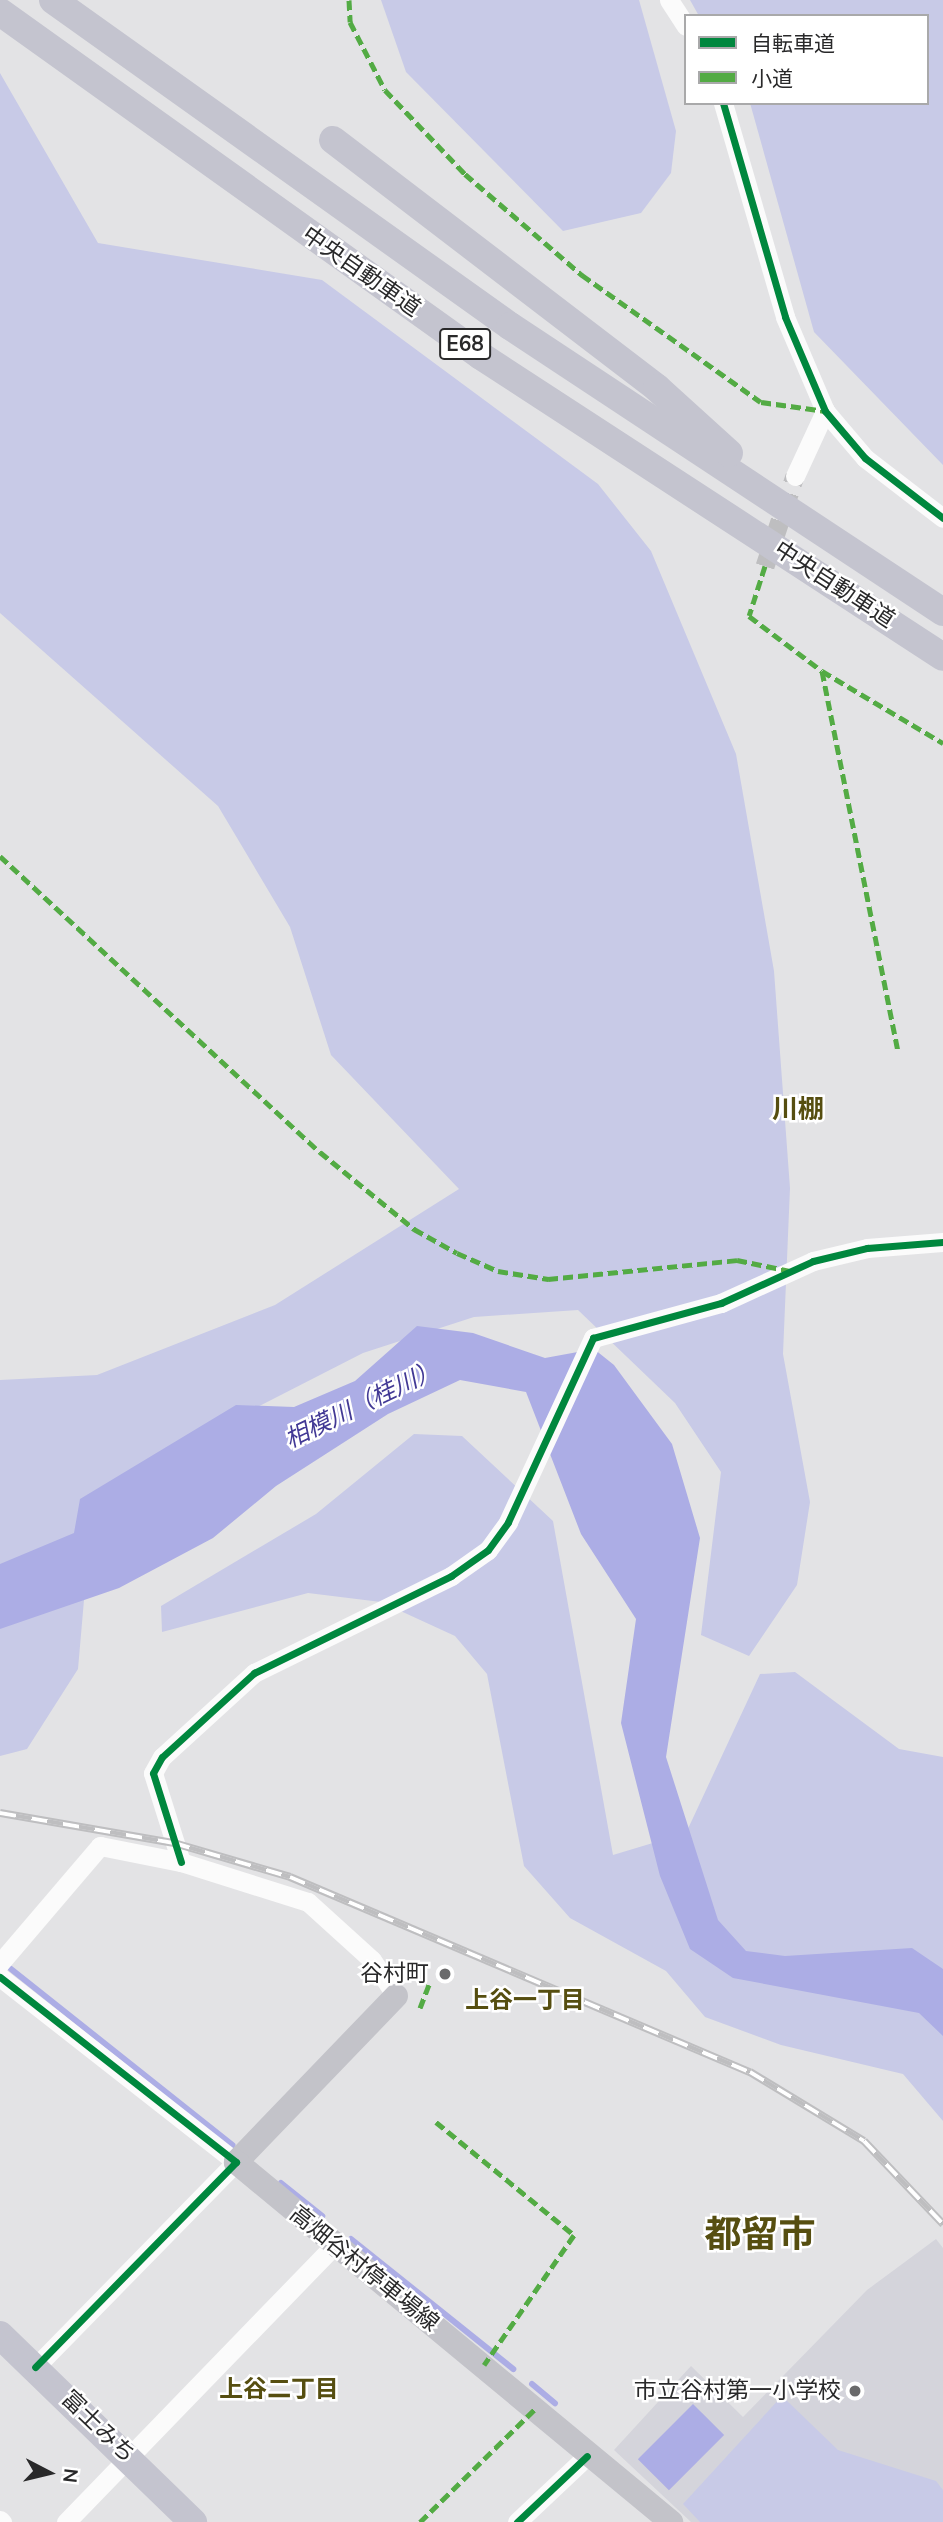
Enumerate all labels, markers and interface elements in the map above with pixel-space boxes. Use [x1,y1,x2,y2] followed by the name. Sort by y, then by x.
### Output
[684,14,929,105] legend
[751,30,835,58] text: 自転車道
[751,65,793,93] text: 小道
[297,221,425,323] street label: 中央自動車道
[439,326,491,362] road number: E68
[769,536,899,634] street label: 中央自動車道
[772,1094,824,1126] district label: 川棚
[280,1355,444,1455] water label: 相模川（桂川）
[360,1960,429,1988] place label: 谷村町
[435,1964,455,1984] marker: 谷村町
[465,1987,585,2015] district label: 上谷一丁目
[284,2200,444,2338] street label: 高畑谷村停車場線
[705,2213,815,2257] district label: 都留市
[219,2376,339,2404] district label: 上谷二丁目
[634,2377,841,2405] place label: 市立谷村第一小学校
[847,2383,863,2399] marker: 市立谷村第一小学校
[55,2385,141,2469] street label: 富士みち
[14,2438,84,2508] north arrow
[56,2467,84,2484] text: N

